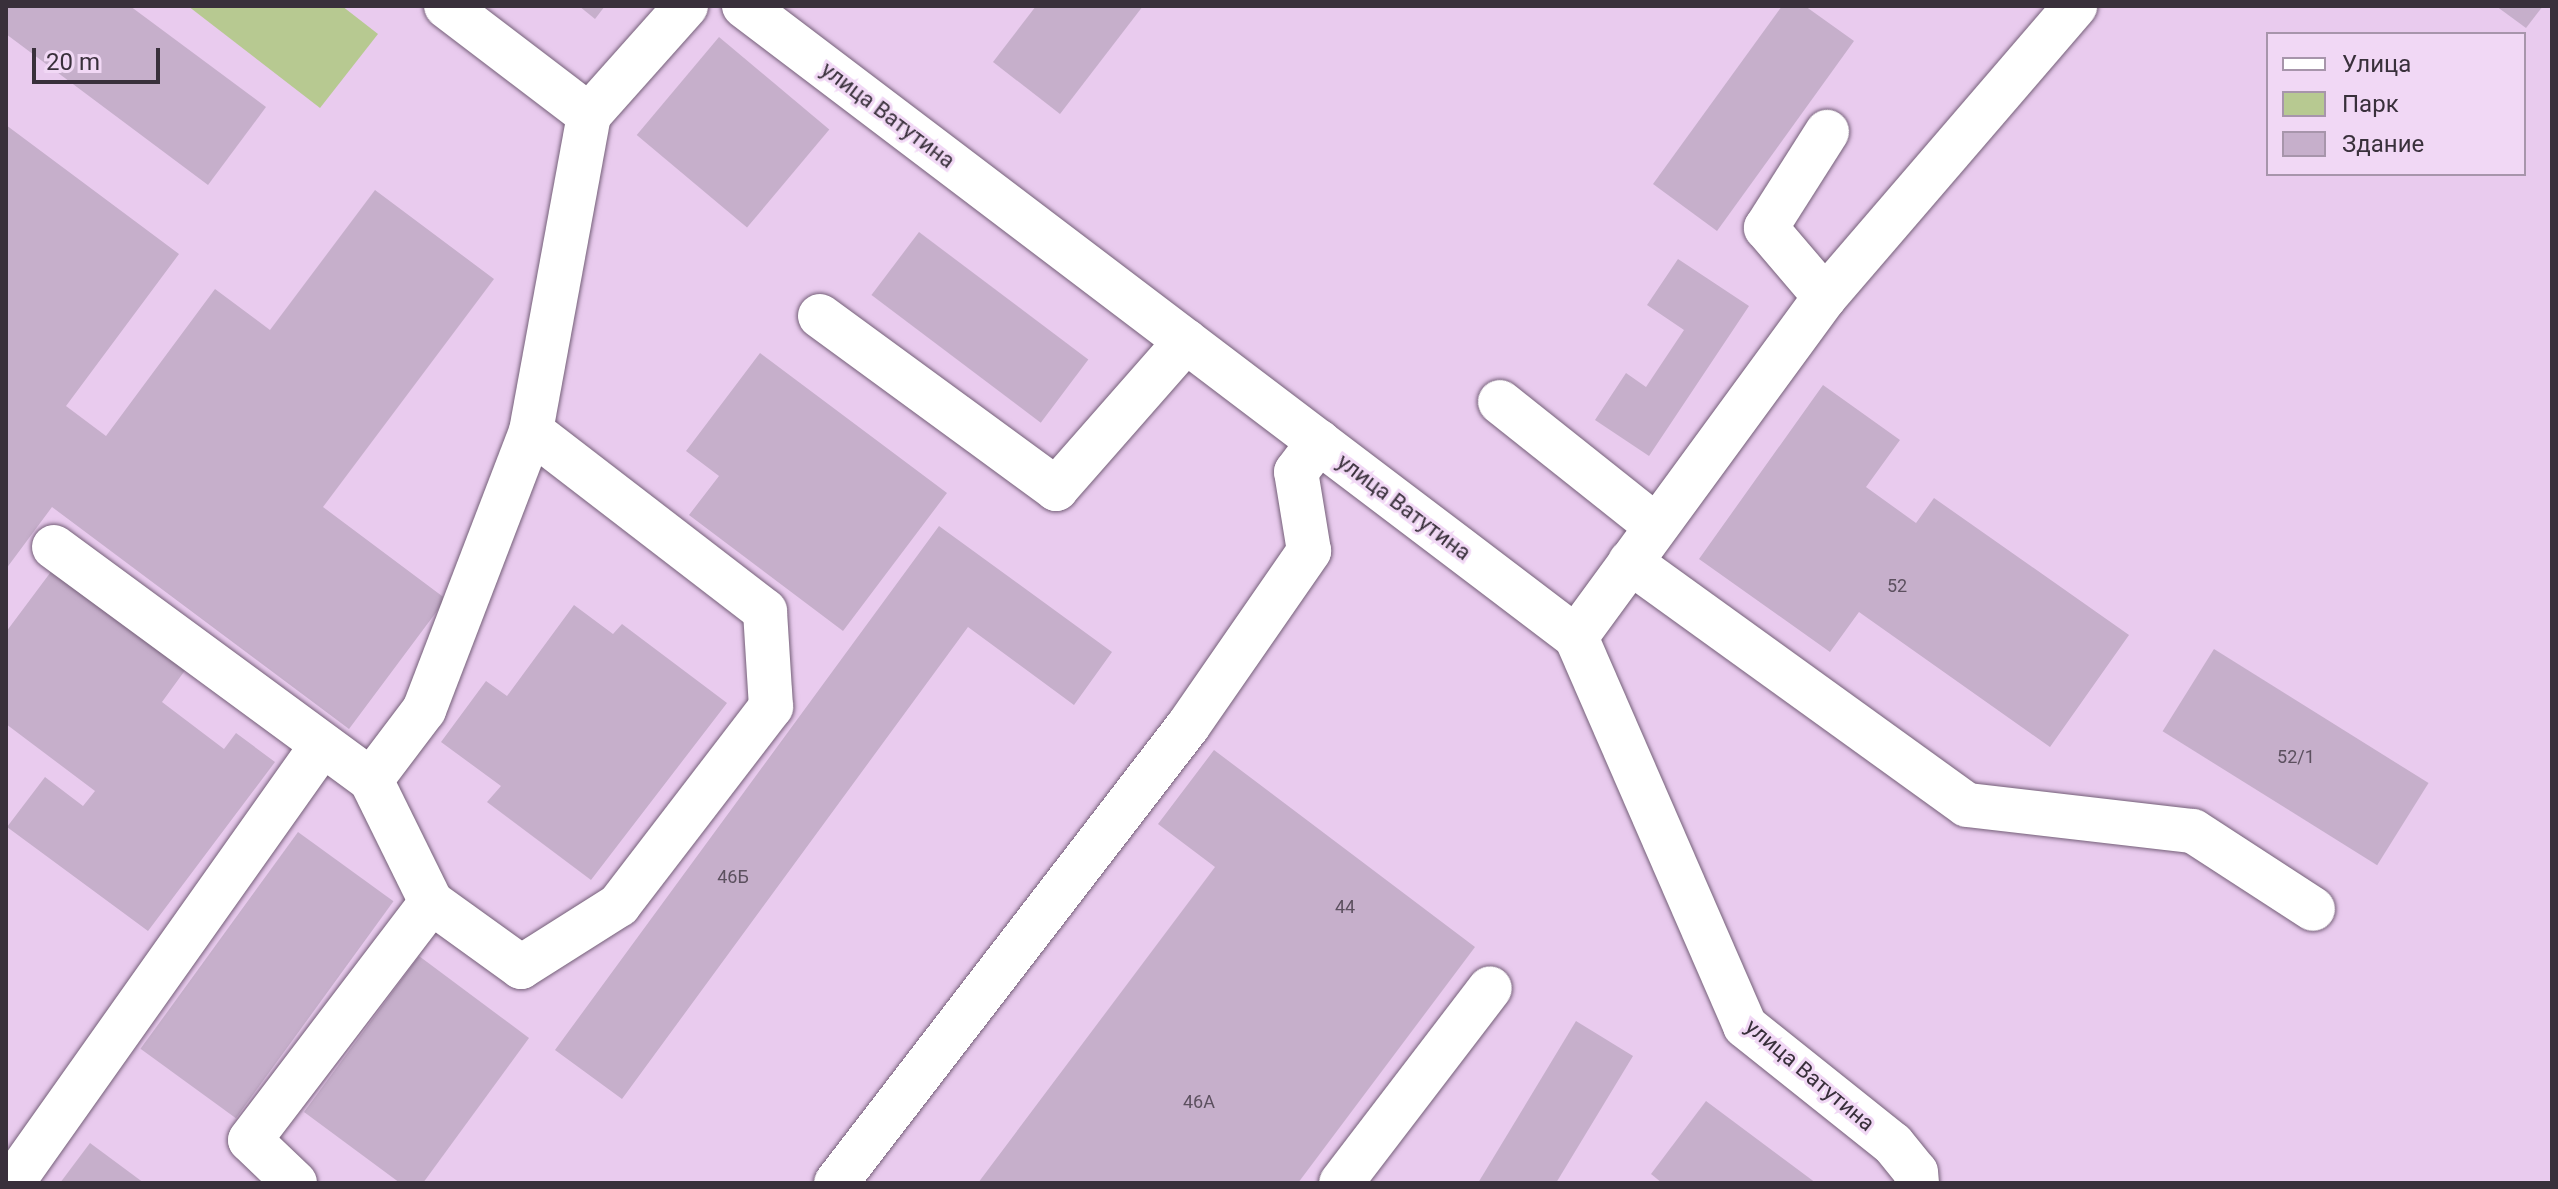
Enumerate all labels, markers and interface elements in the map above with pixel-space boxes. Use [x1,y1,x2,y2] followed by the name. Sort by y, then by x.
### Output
[36,32,164,82] scale bar
[2266,32,2526,176] legend
[46,48,100,76] text: 20 m
[2342,50,2411,78] text: Улица
[816,56,960,174] street label: улица Ватутина
[2342,90,2399,118] text: Парк
[2342,130,2424,158] text: Здание
[1332,448,1476,566] street label: улица Ватутина
[1887,575,1907,597] house number: 52
[2277,746,2315,768] house number: 52/1
[717,866,749,888] house number: 46Б
[1335,896,1355,918] house number: 44
[1740,1013,1880,1137] street label: улица Ватутина
[1183,1091,1215,1113] house number: 46А

